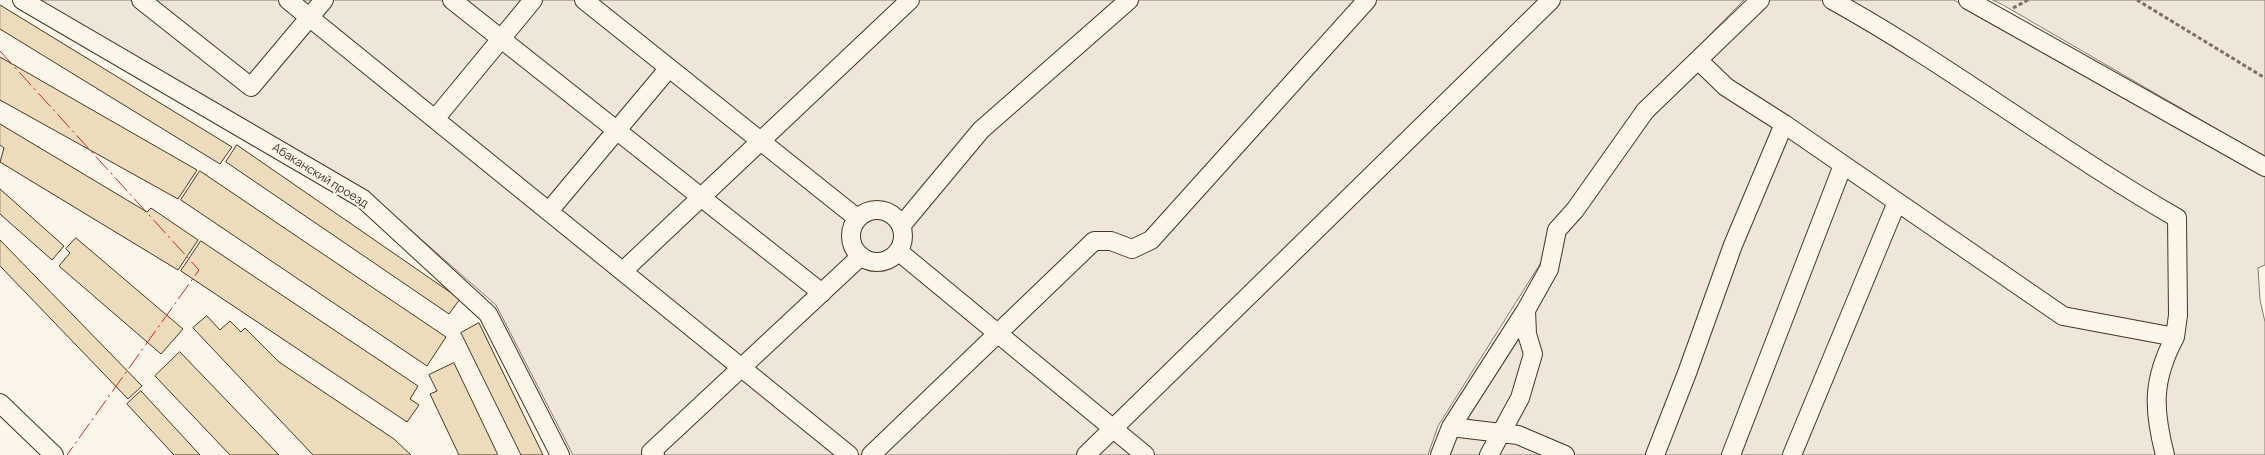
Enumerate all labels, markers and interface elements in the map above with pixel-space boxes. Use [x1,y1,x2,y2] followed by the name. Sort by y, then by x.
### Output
[269,141,371,211] street label: Абаканский проезд

